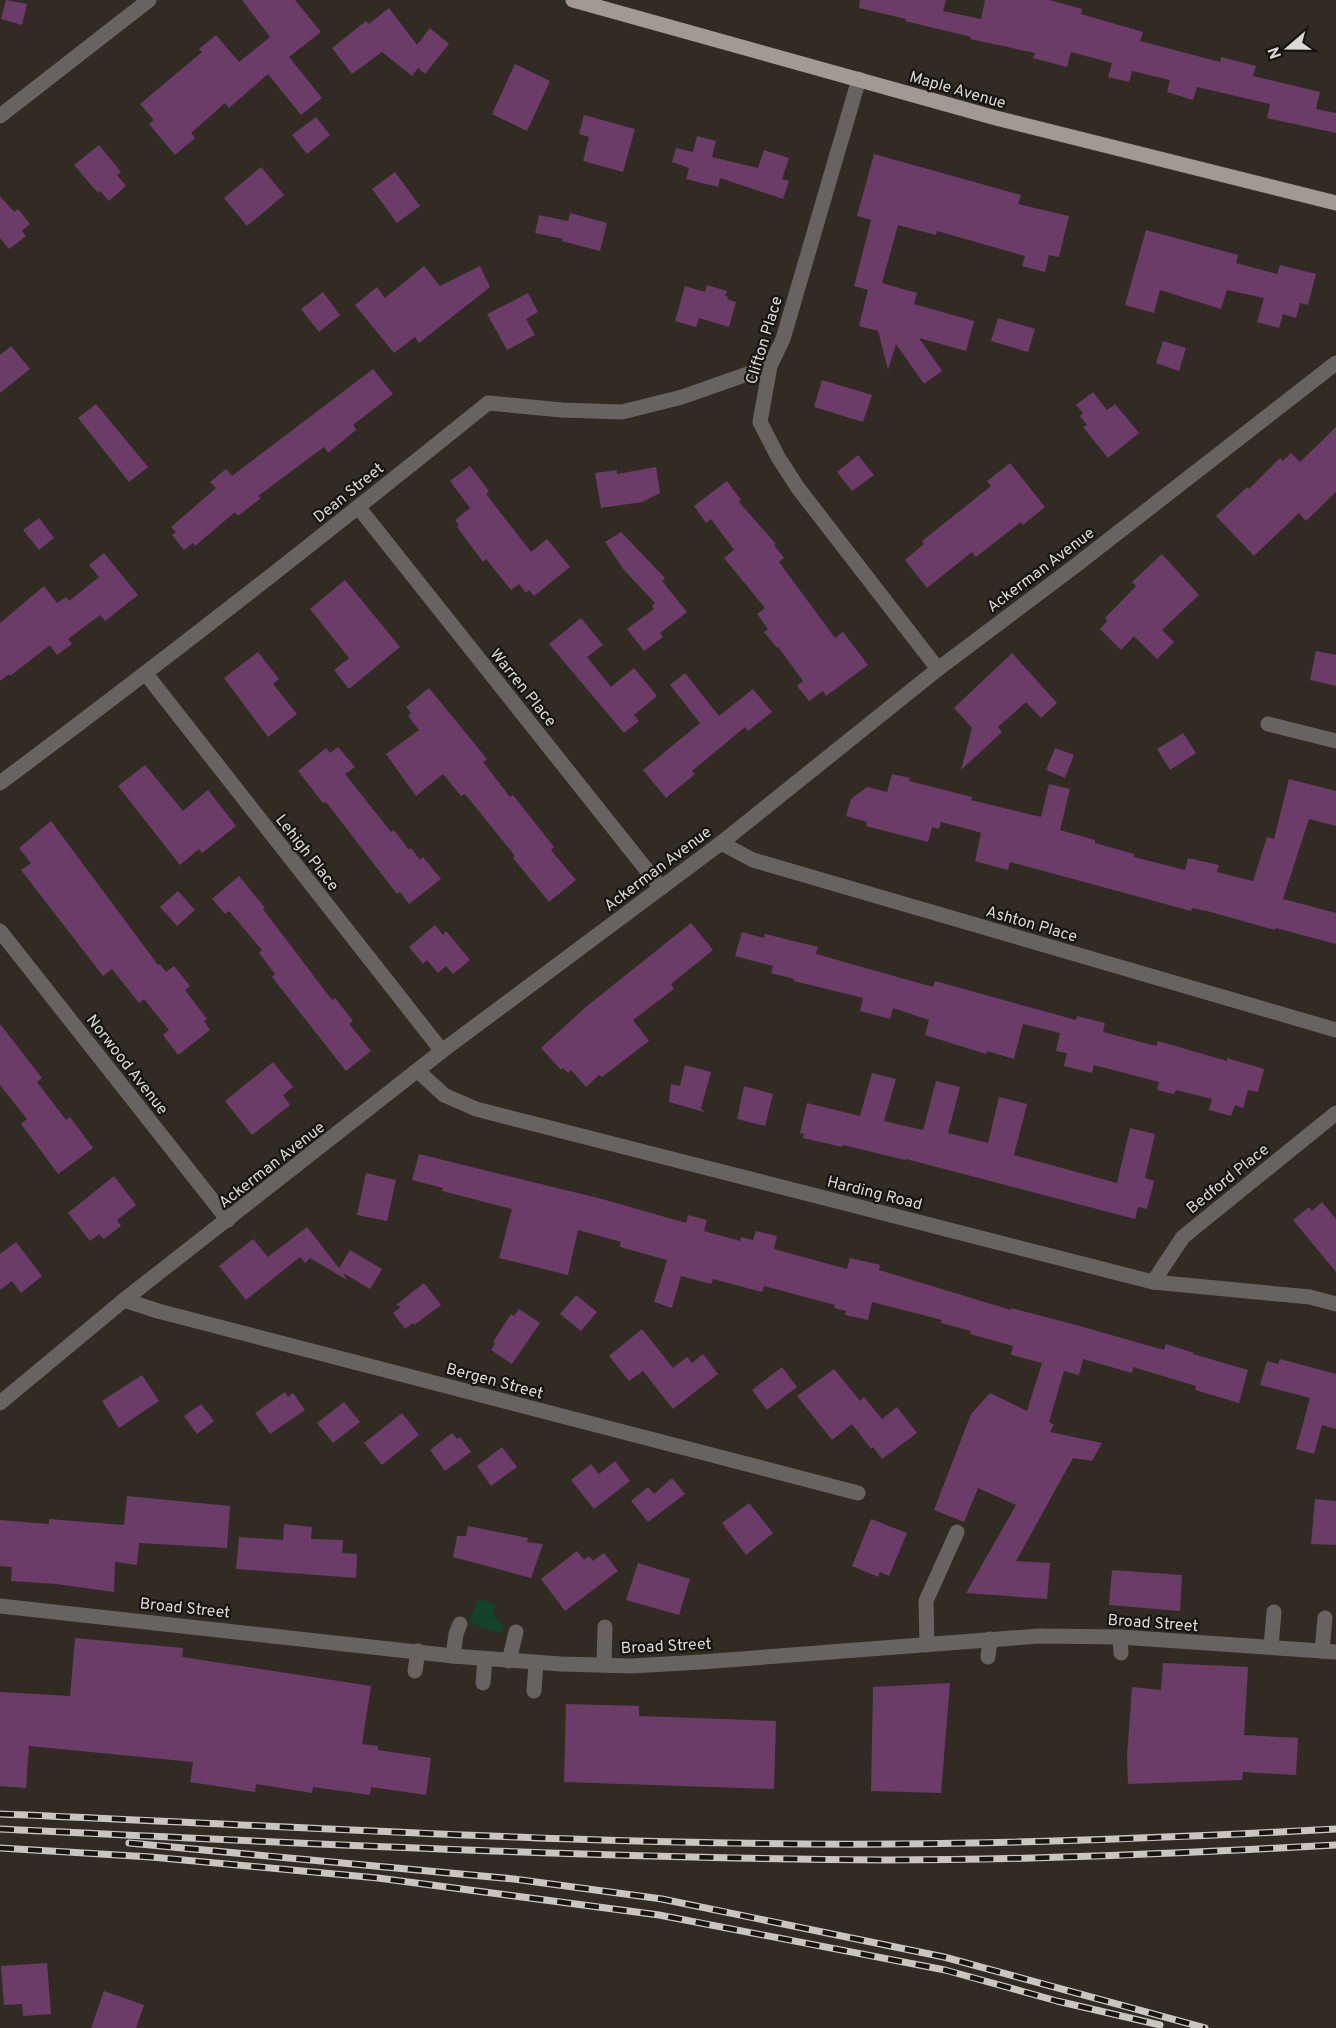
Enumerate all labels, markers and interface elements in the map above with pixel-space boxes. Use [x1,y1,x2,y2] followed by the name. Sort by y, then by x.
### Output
[1258,18,1318,78] north arrow
[1264,44,1287,61] text: N
[907,68,1008,114] street label: Maple Avenue
[742,294,788,387] street label: Clifton Place
[310,459,388,528] street label: Dean Street
[983,524,1099,618] street label: Ackerman Avenue
[485,645,560,731] street label: Warren Place
[270,811,343,896] street label: Lehigh Place
[600,823,716,917] street label: Ackerman Avenue
[983,902,1079,948] street label: Ashton Place
[81,1011,172,1119] street label: Norwood Avenue
[215,1118,329,1213] street label: Ackerman Avenue
[1183,1140,1274,1219] street label: Bedford Place
[825,1172,924,1215] street label: Harding Road
[444,1359,545,1404] street label: Bergen Street
[139,1594,231,1624] street label: Broad Street
[1107,1611,1199,1637] street label: Broad Street
[620,1635,712,1659] street label: Broad Street

